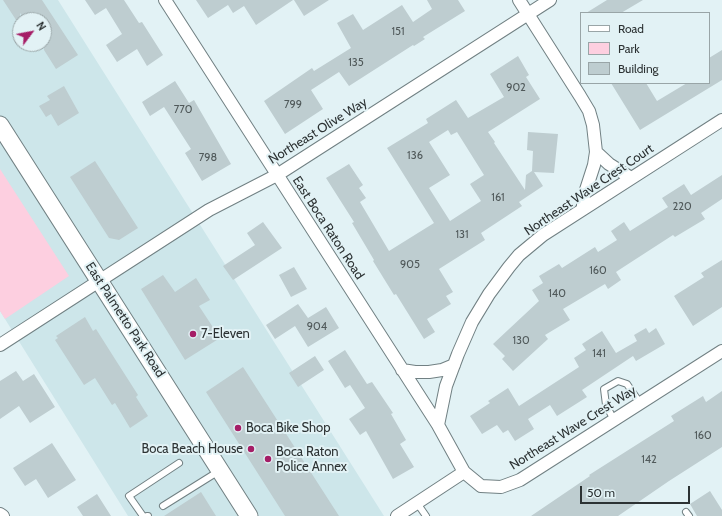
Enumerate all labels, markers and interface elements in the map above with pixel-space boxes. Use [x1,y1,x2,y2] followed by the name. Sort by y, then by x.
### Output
[12,12,52,52] north arrow
[580,12,710,84] legend
[33,19,49,33] text: N
[618,21,644,36] text: Road
[391,25,405,39] house number: 151
[618,41,640,56] text: Park
[348,56,364,70] house number: 135
[618,61,659,76] text: Building
[506,81,526,95] house number: 902
[266,94,370,168] street label: Northeast Olive Way
[284,98,302,112] house number: 799
[174,103,192,117] house number: 770
[521,141,657,239] street label: Northeast Wave Crest Court
[407,149,423,163] house number: 136
[199,151,217,165] house number: 798
[289,173,367,283] street label: East Boca Raton Road
[491,191,505,205] house number: 161
[672,200,692,214] house number: 220
[455,228,469,242] house number: 131
[400,258,420,272] house number: 905
[82,260,168,380] street label: East Palmetto Park Road
[589,264,607,278] house number: 160
[548,287,566,301] house number: 140
[307,320,327,334] house number: 904
[201,326,250,342] place label: 7-Eleven
[188,329,198,339] marker: 7-Eleven
[512,334,530,348] house number: 130
[592,347,606,361] house number: 141
[507,383,639,473] street label: Northeast Wave Crest Way
[246,420,330,436] place label: Boca Bike Shop
[233,423,243,433] marker: Boca Bike Shop
[694,429,712,443] house number: 160
[141,441,243,457] place label: Boca Beach House
[246,444,256,454] marker: Boca Beach House
[276,444,347,475] place label: Boca Raton Police Annex
[641,453,657,467] house number: 142
[263,454,273,464] marker: Boca Raton Police Annex
[582,478,692,504] scale bar
[587,485,615,500] text: 50 m

